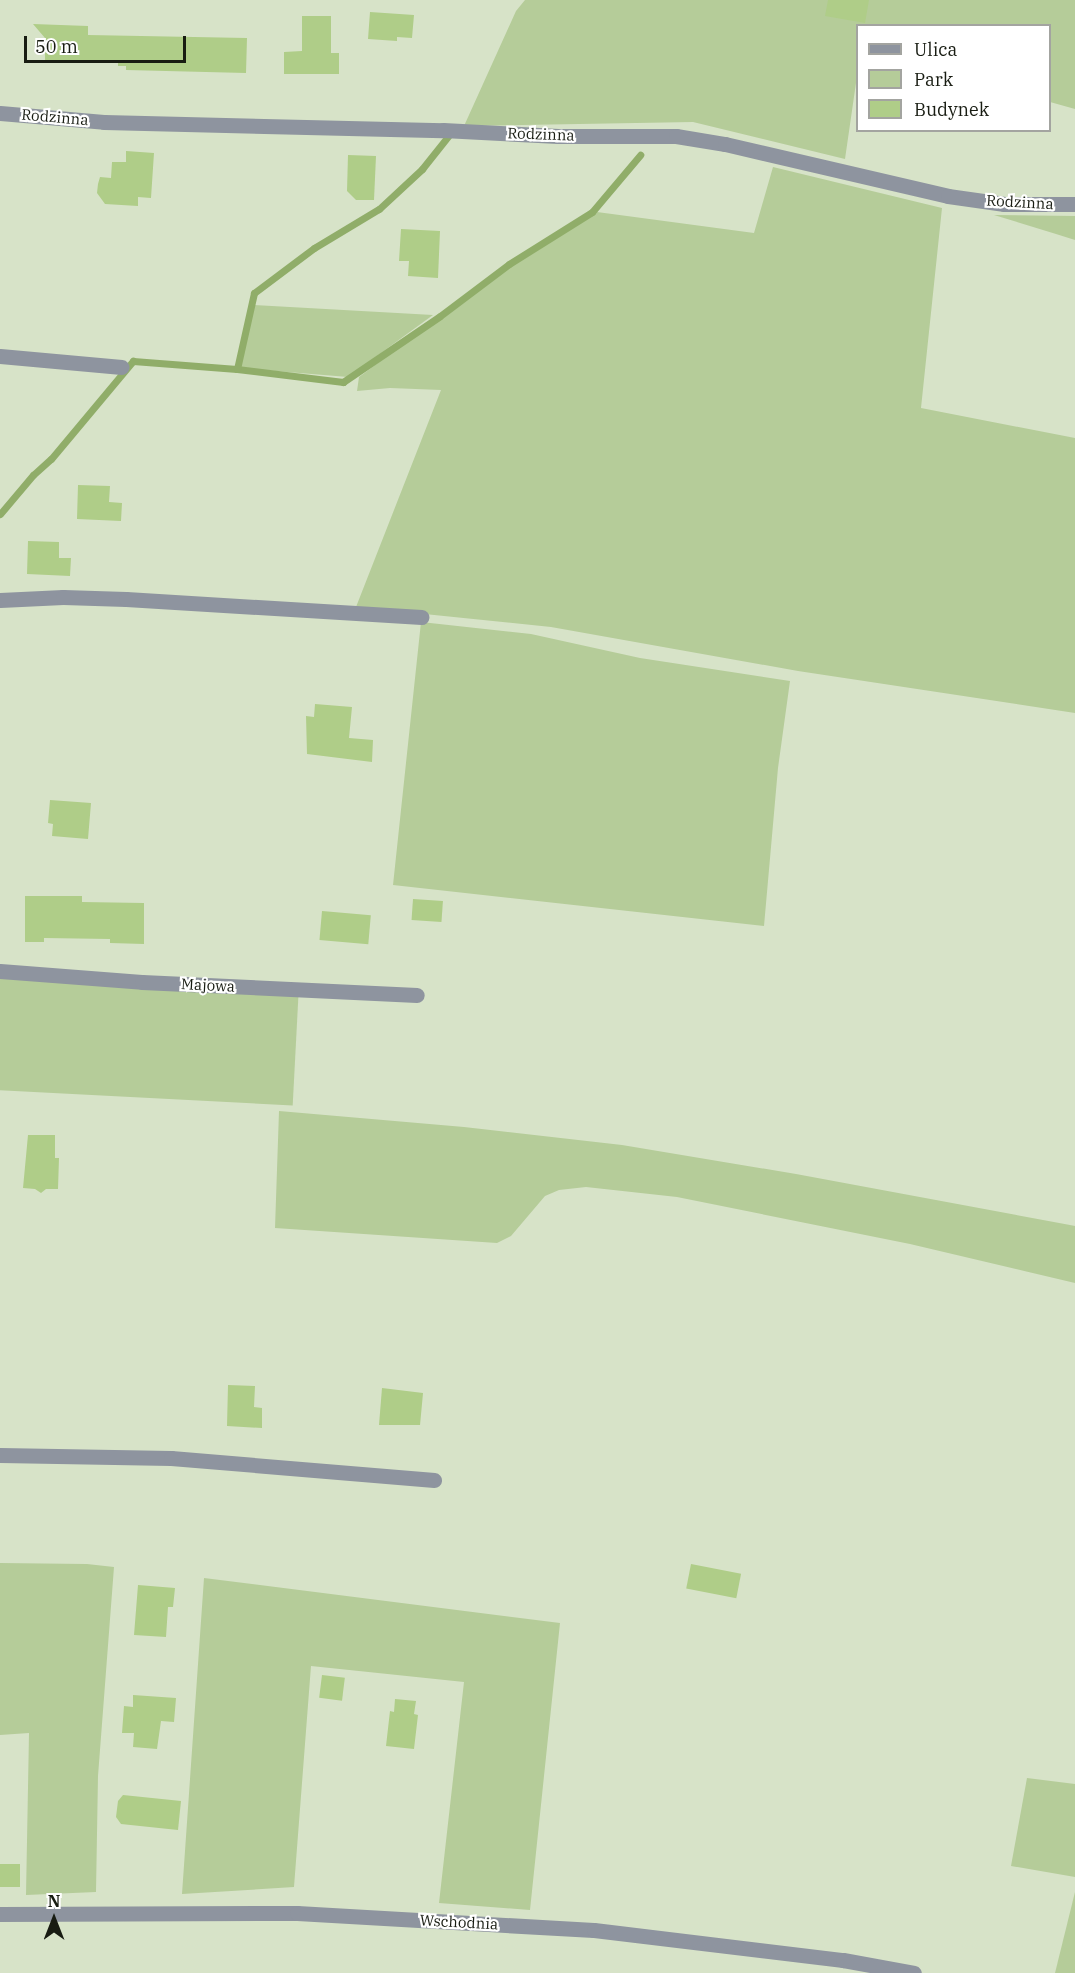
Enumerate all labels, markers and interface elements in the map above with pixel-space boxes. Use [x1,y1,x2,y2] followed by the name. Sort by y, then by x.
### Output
[27,24,189,62] scale bar
[856,24,1051,132] legend
[35,35,78,58] text: 50 m
[914,38,957,61] text: Ulica
[914,68,953,91] text: Park
[914,98,989,121] text: Budynek
[21,105,89,129] street label: Rodzinna
[507,124,575,144] street label: Rodzinna
[986,191,1054,213] street label: Rodzinna
[181,975,235,995] street label: Majowa
[24,1889,84,1949] north arrow
[48,1891,60,1911] text: N
[419,1911,499,1933] street label: Wschodnia

